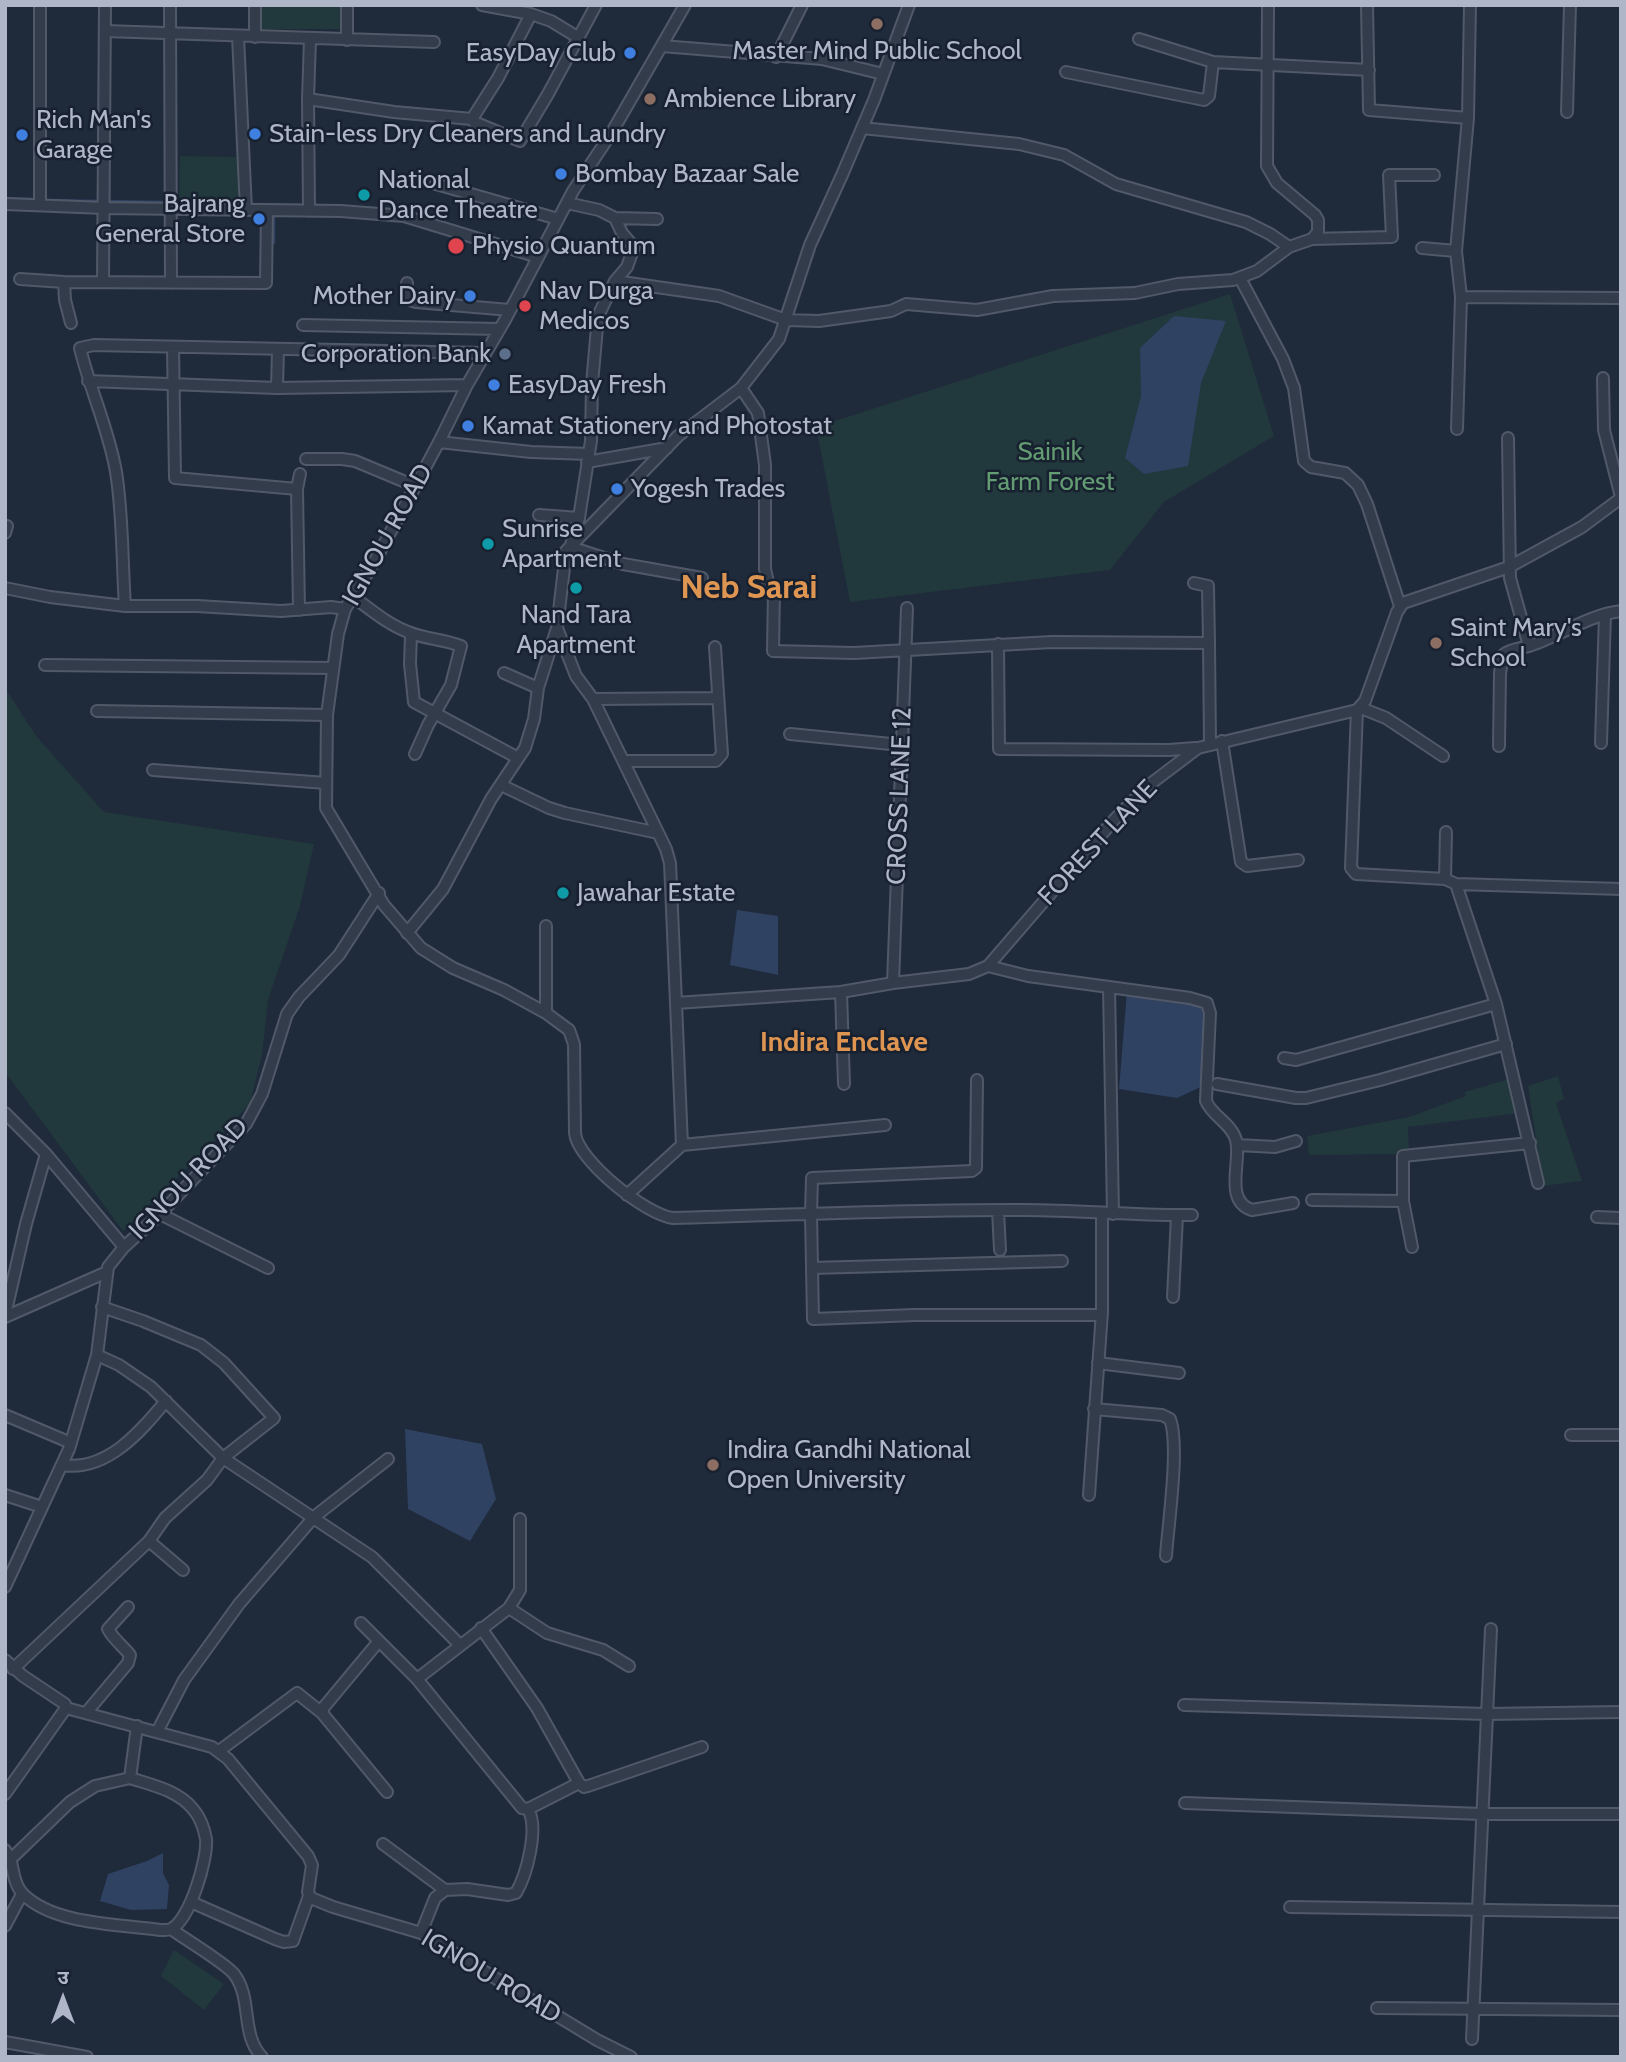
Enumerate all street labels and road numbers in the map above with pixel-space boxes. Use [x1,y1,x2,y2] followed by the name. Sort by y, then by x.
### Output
[336,459,440,611] street label: IGNOU ROAD
[881,707,919,885] street label: CROSS LANE 12
[1032,774,1164,912] street label: FOREST LANE
[123,1112,255,1246] street label: IGNOU ROAD
[415,1923,567,2031] street label: IGNOU ROAD

